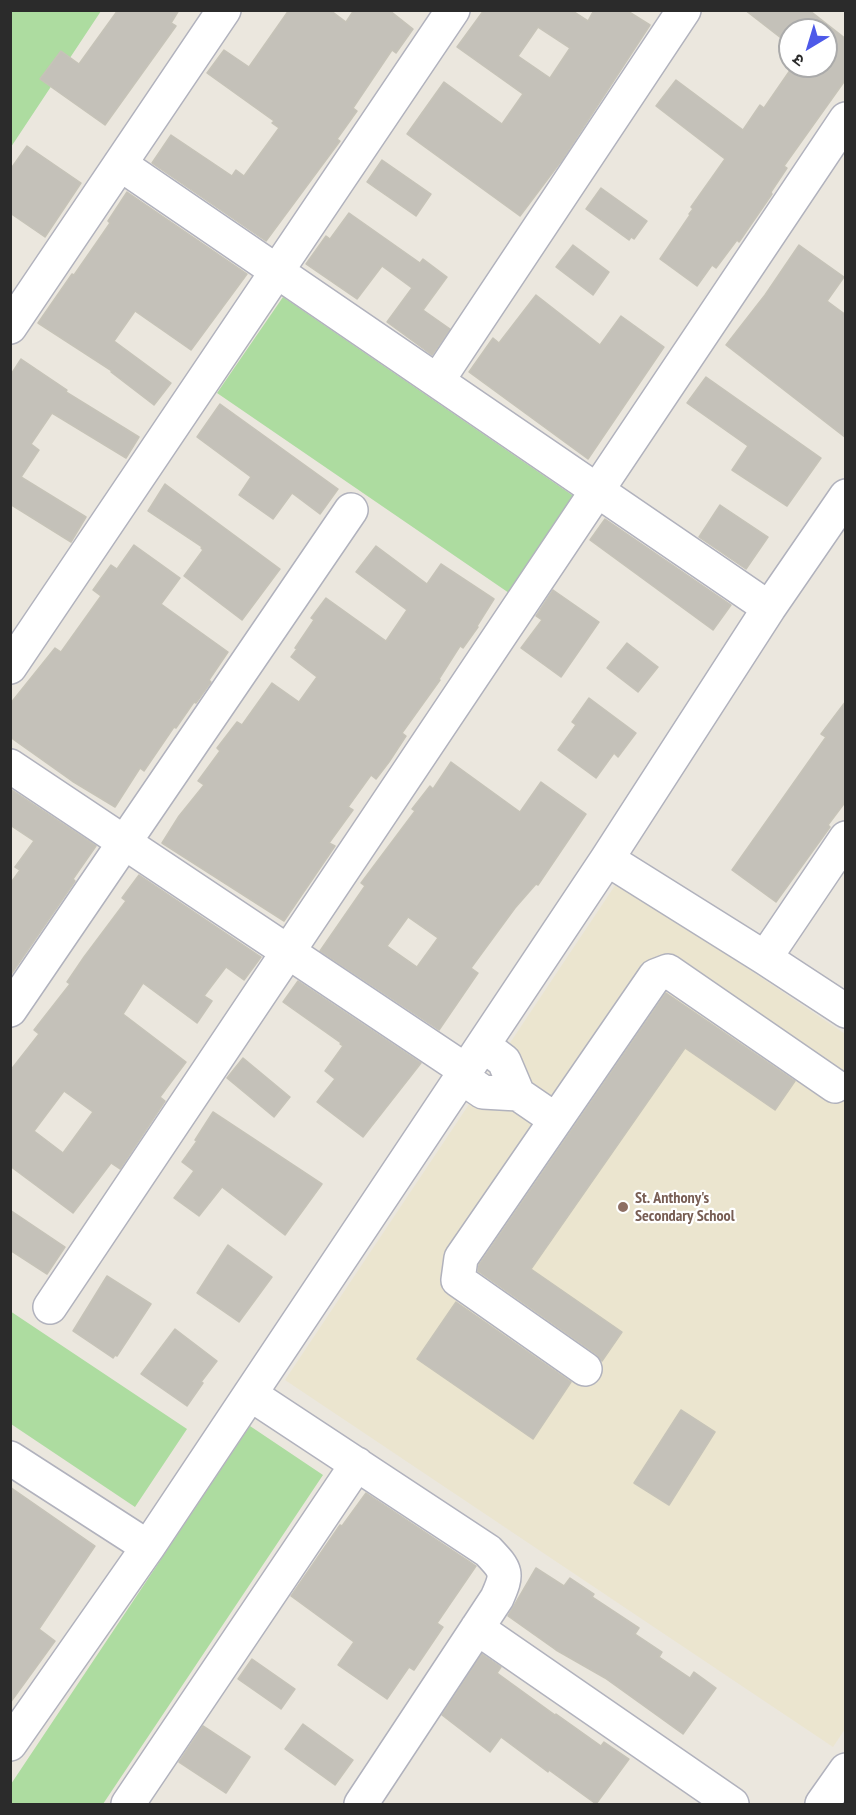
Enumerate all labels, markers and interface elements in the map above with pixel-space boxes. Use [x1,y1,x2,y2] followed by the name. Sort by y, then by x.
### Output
[778,18,838,78] north arrow
[788,50,808,71] text: उ
[635,1188,735,1226] place label: St. Anthony's Secondary School
[616,1200,630,1214] marker: St. Anthony's Secondary School

